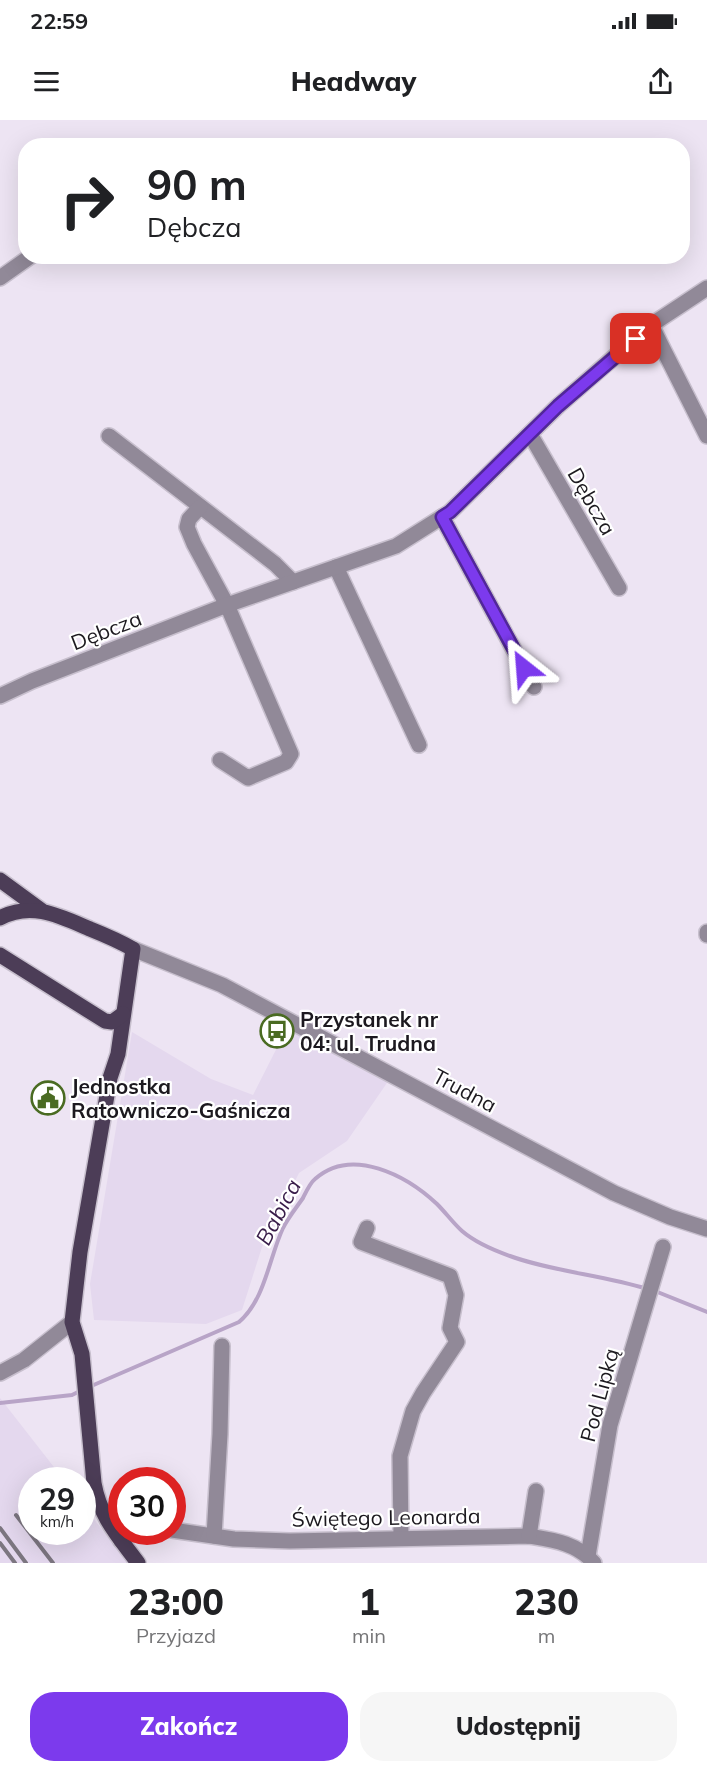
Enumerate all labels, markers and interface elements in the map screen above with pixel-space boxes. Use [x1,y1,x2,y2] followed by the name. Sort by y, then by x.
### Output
[30,7,88,35] text: 22:59
[291,64,416,98] text: Headway
[30,65,63,98] icon: menu
[644,65,677,98] icon: share
[147,158,247,211] text: 90 m
[48,162,126,240] icon: right
[147,210,242,244] text: Dębcza
[610,313,661,364] pin
[619,322,652,355] icon: arrive
[562,463,622,539] street label: Dębcza
[67,605,145,655] street label: Dębcza
[492,636,556,700] position arrow
[300,1006,439,1056] place label: Przystanek nr 04: ul. Trudna
[259,1013,295,1049] bus stop icon: Przystanek nr 04: ul. Trudna
[429,1062,501,1118] street label: Trudna
[71,1073,291,1123] place label: Jednostka Ratowniczo-Gaśnicza
[30,1080,66,1116] public building icon: Jednostka Ratowniczo-Gaśnicza
[249,1174,307,1250] water label: Babica
[574,1345,624,1445] street label: Pod Lipką
[108,1467,186,1545] speed limit sign: 30
[39,1480,75,1518] text: 29
[291,1502,481,1532] street label: Świętego Leonarda
[40,1512,74,1531] text: km/h
[128,1579,224,1624] text: 23:00
[358,1579,380,1624] text: 1
[514,1579,579,1624] text: 230
[136,1623,216,1648] text: Przyjazd
[352,1623,386,1648] text: min
[538,1623,555,1648] text: m
[30,1692,348,1761] button: Zakończ
[360,1692,677,1761] button: Udostępnij

